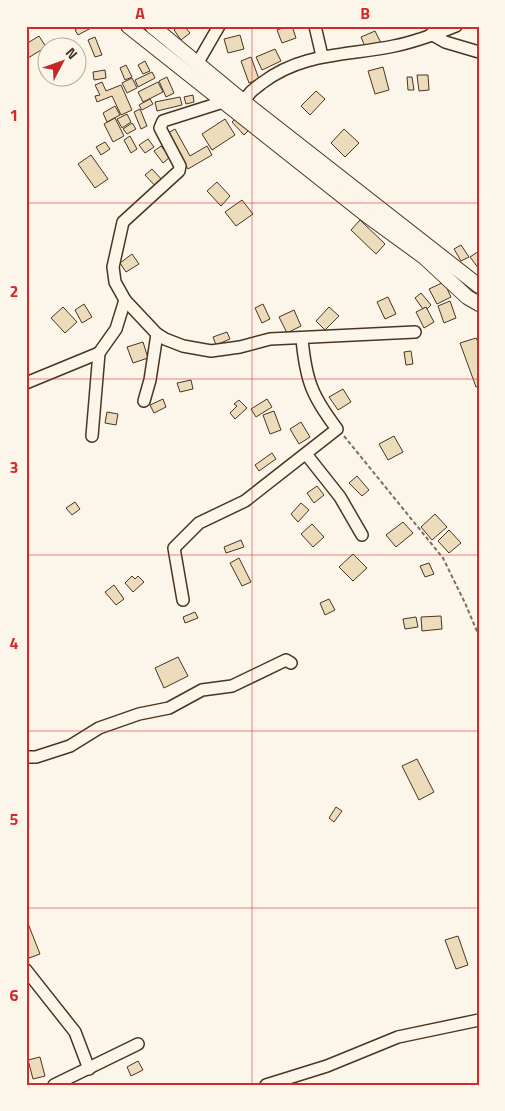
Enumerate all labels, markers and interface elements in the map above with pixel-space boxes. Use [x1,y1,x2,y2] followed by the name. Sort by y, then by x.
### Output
[135,1,145,25] text: A
[360,1,370,25] text: B
[38,38,88,88] north arrow
[61,43,83,64] text: N
[10,103,18,127] text: 1
[10,279,18,303] text: 2
[10,455,18,479] text: 3
[10,631,19,655] text: 4
[10,807,19,831] text: 5
[10,983,19,1007] text: 6

